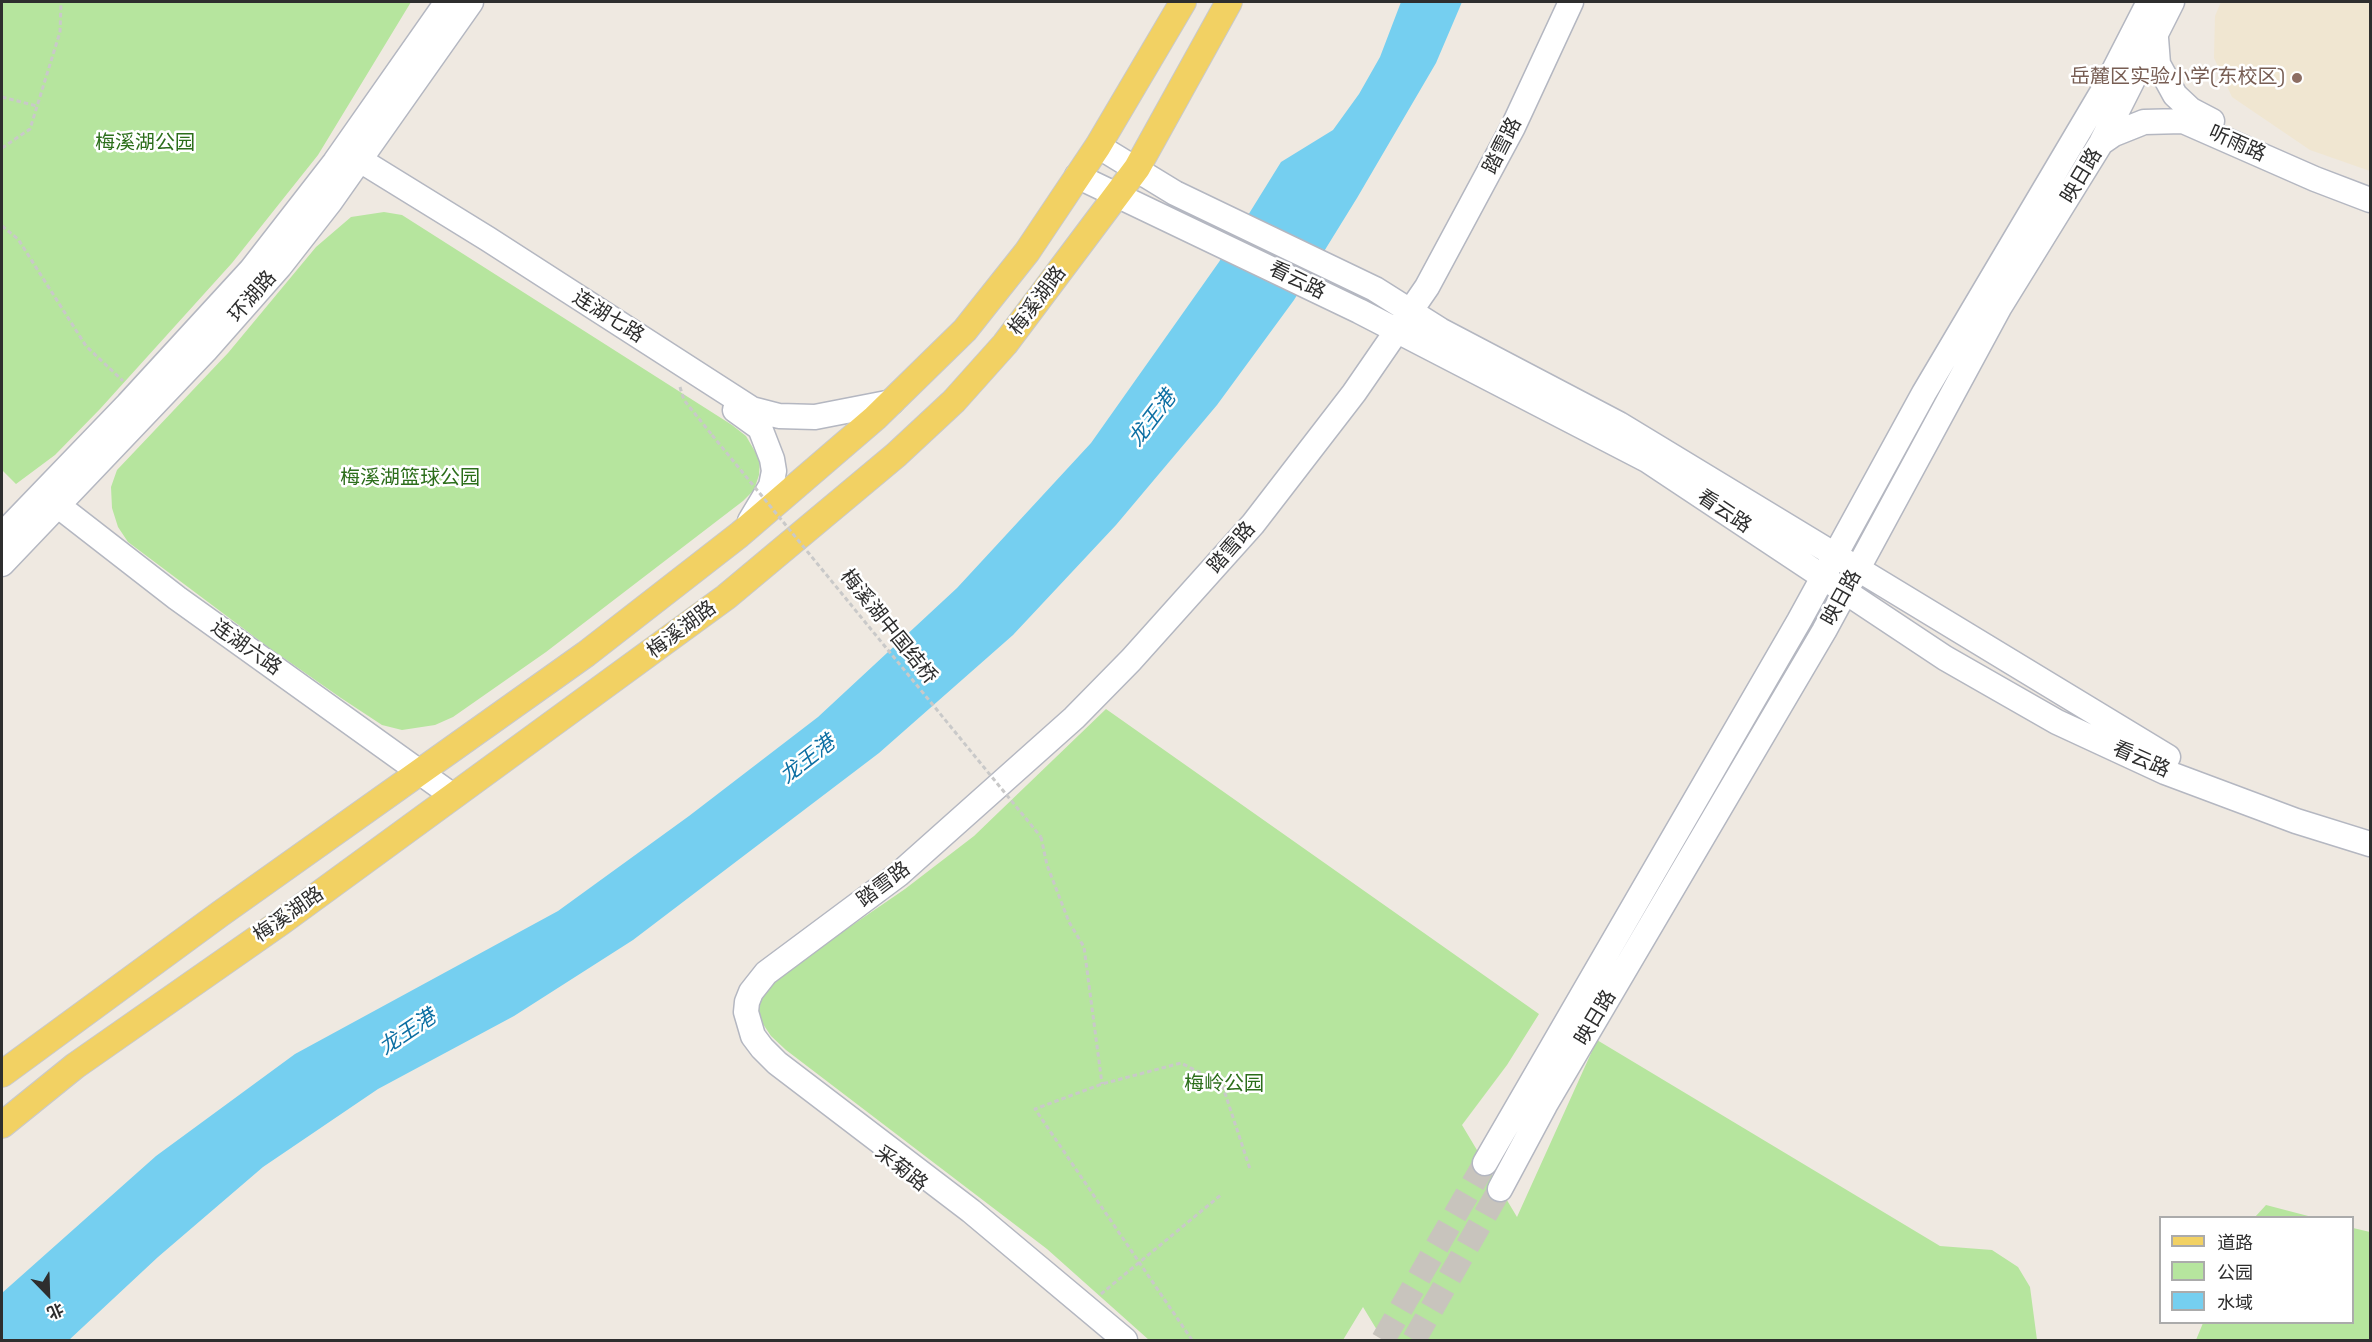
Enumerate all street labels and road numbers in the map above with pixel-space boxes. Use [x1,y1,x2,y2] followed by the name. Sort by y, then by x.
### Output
[1479,114,1527,178] street label: 踏雪路
[2205,121,2269,167] street label: 听雨路
[2056,144,2108,208] street label: 映日路
[1265,257,1329,305] street label: 看云路
[1004,262,1072,340] street label: 梅溪湖路
[224,266,282,328] street label: 环湖路
[568,286,648,348] street label: 连湖七路
[1692,485,1756,539] street label: 看云路
[1203,517,1261,579] street label: 踏雪路
[835,565,941,689] street label: 梅溪湖中国结桥
[1817,566,1867,630] street label: 映日路
[643,596,721,664] street label: 梅溪湖路
[206,615,286,681] street label: 连湖六路
[2109,737,2173,783] street label: 看云路
[853,857,915,913] street label: 踏雪路
[249,882,329,948] street label: 梅溪湖路
[1570,986,1622,1050] street label: 映日路
[870,1141,932,1197] street label: 采菊路

